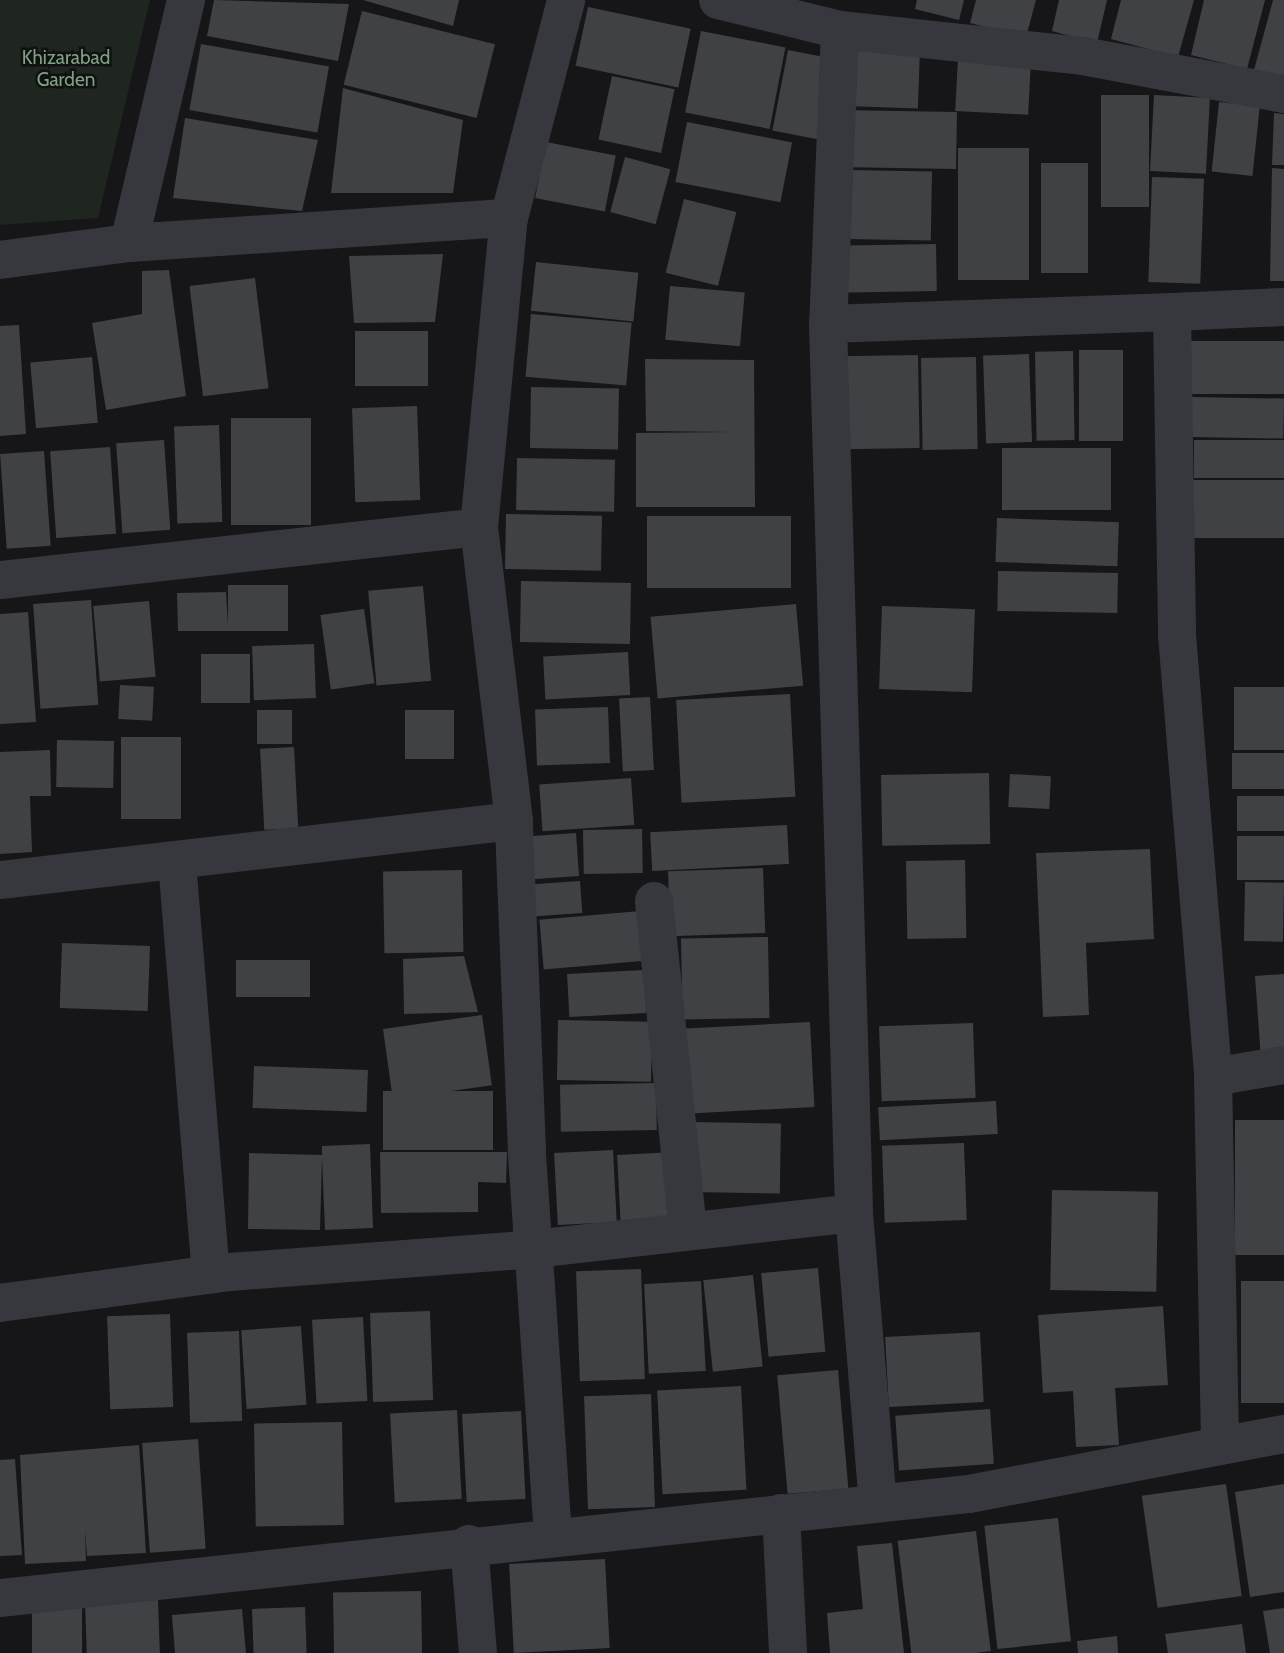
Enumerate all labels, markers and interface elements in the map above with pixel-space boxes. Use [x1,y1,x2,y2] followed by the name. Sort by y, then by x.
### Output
[22,47,110,91] park label: Khizarabad Garden

